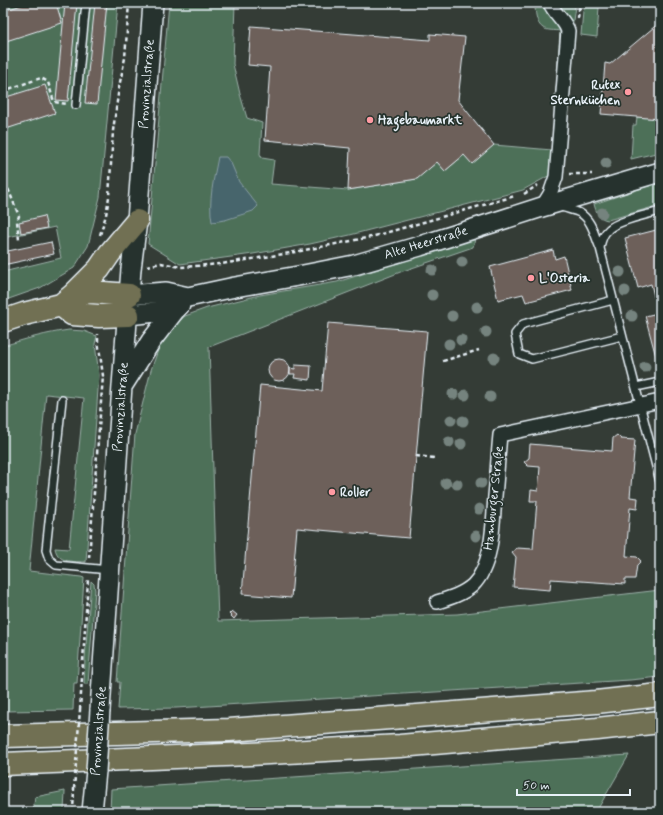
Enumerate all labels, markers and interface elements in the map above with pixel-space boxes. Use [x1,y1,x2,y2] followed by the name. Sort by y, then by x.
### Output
[135,39,159,129] street label: Provinzialstraße
[550,77,620,109] place label: Rutex Sternküchen
[623,87,633,97] marker: Rutex Sternküchen
[378,112,462,132] place label: Hagebaumarkt
[365,115,375,125] marker: Hagebaumarkt
[382,222,470,264] street label: Alte Heerstraße
[539,270,591,287] place label: L'Osteria
[526,273,536,283] marker: L'Osteria
[109,362,133,452] street label: Provinzialstraße
[480,445,510,551] street label: Hamburger Straße
[340,484,371,501] place label: Roller
[327,487,337,497] marker: Roller
[87,686,111,776] street label: Provinzialstraße
[517,771,630,797] scale bar
[523,778,550,794] text: 50 m

